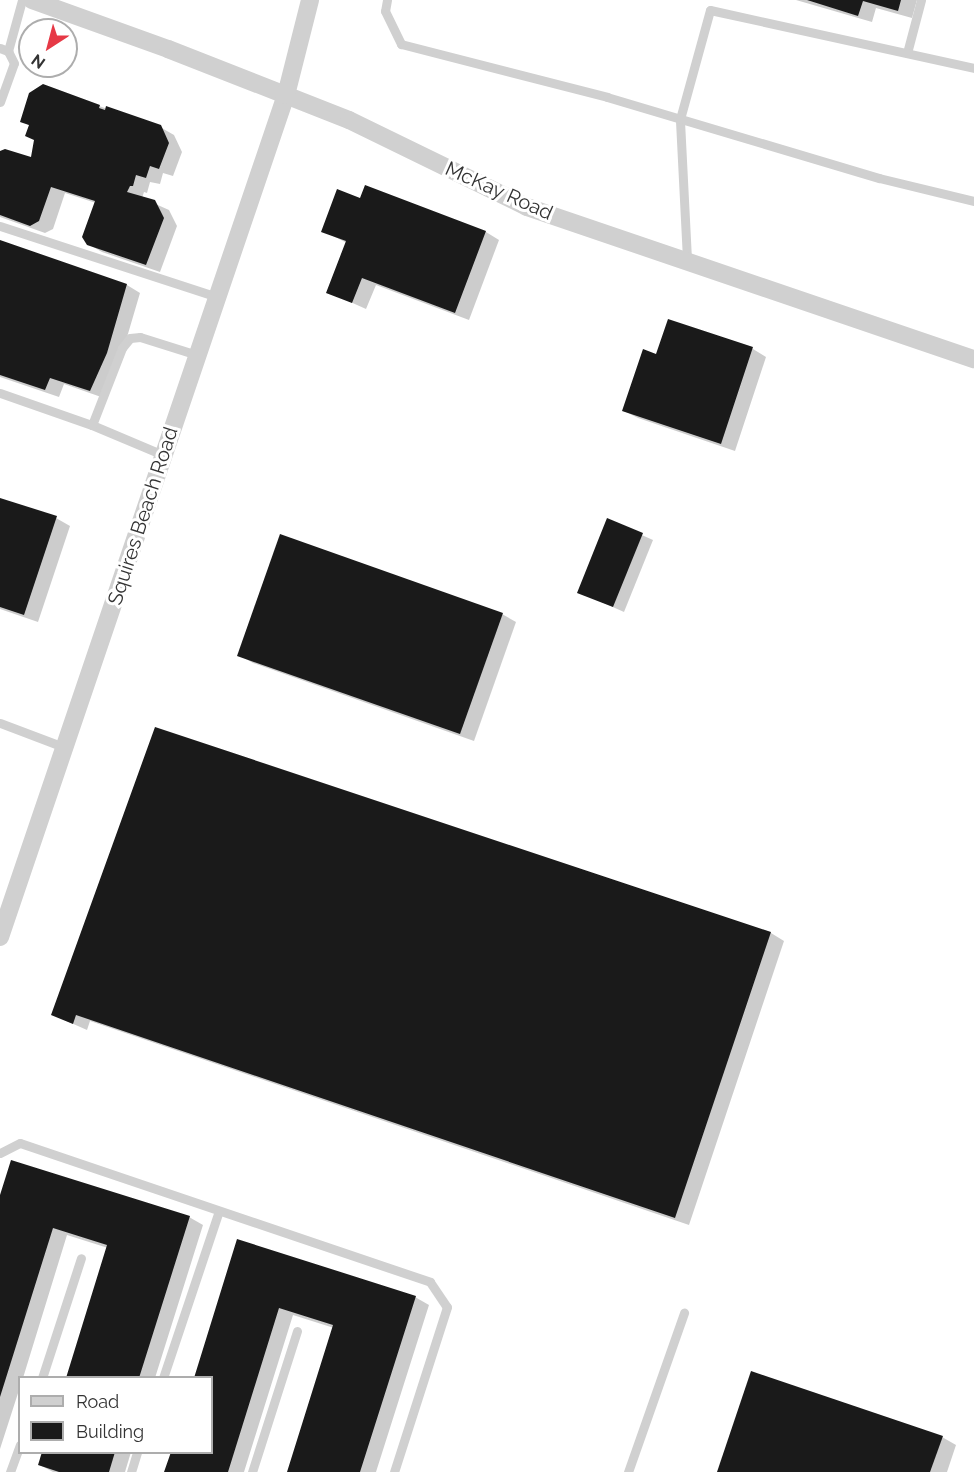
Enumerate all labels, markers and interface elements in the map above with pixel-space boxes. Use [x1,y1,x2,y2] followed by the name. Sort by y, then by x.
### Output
[18,18,78,78] north arrow
[28,50,49,73] text: N
[441,157,557,225] street label: McKay Road
[103,424,183,608] street label: Squires Beach Road
[18,1376,213,1454] legend
[76,1391,119,1412] text: Road
[76,1421,144,1442] text: Building

